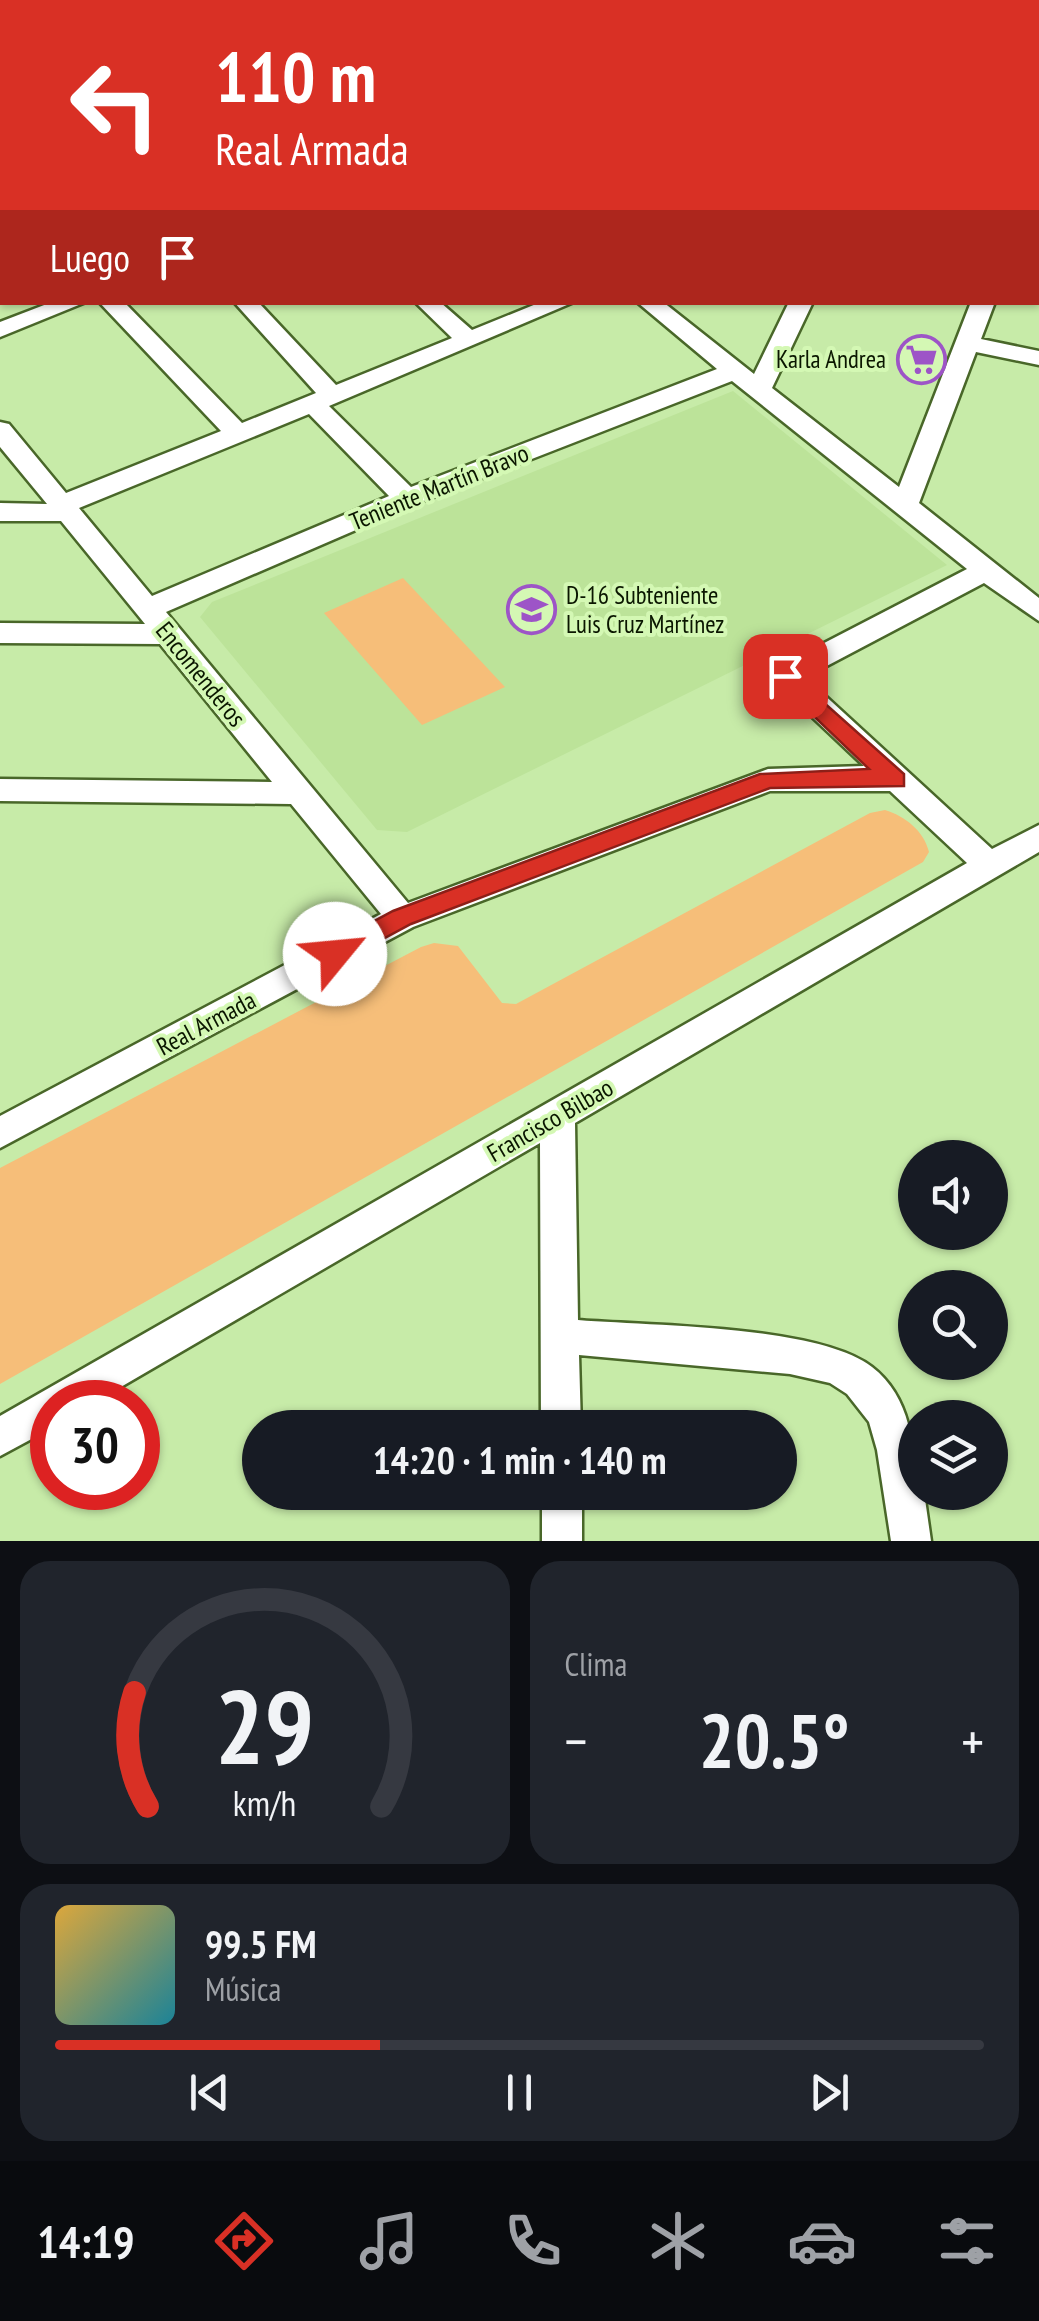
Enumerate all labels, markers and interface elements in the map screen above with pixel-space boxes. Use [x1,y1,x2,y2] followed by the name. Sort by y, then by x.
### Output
[215,31,376,121] text: 110 m
[50,40,180,170] icon: left
[215,119,409,177] text: Real Armada
[150,230,205,285] icon: arrive
[50,233,130,282] text: Luego
[895,333,947,385] supermarket icon: Karla Andrea
[776,343,886,375] place label: Karla Andrea
[345,437,533,537] street label: Teniente Martín Bravo
[566,579,724,640] place label: D-16 Subteniente Luis Cruz Martínez
[505,583,557,635] school or university icon: D-16 Subteniente Luis Cruz Martínez
[149,615,253,733] street label: Encomenderos
[743,634,828,719] pin
[758,649,813,704] icon: arrive
[283,902,387,1006] position arrow
[151,984,261,1062] street label: Real Armada
[481,1071,619,1169] street label: Francisco Bilbao
[898,1140,1008,1510] map controls
[898,1140,1008,1250] button: sound
[898,1270,1008,1380] button: search
[30,1380,160,1510] speed limit sign: 30
[898,1400,1008,1510] button: layers
[373,1435,666,1484] text: 14:20 · 1 min · 140 m
[565,1643,627,1685] text: Clima
[215,1658,314,1793] text: 29
[699,1692,850,1789] text: 20.5°
[565,1705,587,1776] text: −
[961,1705,984,1776] text: +
[233,1780,296,1826] text: km/h
[205,1919,317,1968] text: 99.5 FM
[205,1968,281,2010] text: Música
[182,2065,237,2120] icon: previous
[492,2065,547,2120] icon: pause
[802,2065,857,2120] icon: next
[209,2206,279,2276] icon: directions
[354,2206,424,2276] icon: music
[498,2206,568,2276] icon: phone
[643,2206,713,2276] icon: climate
[787,2206,857,2276] icon: car
[932,2206,1002,2276] icon: filters
[37,2212,135,2270] text: 14:19

